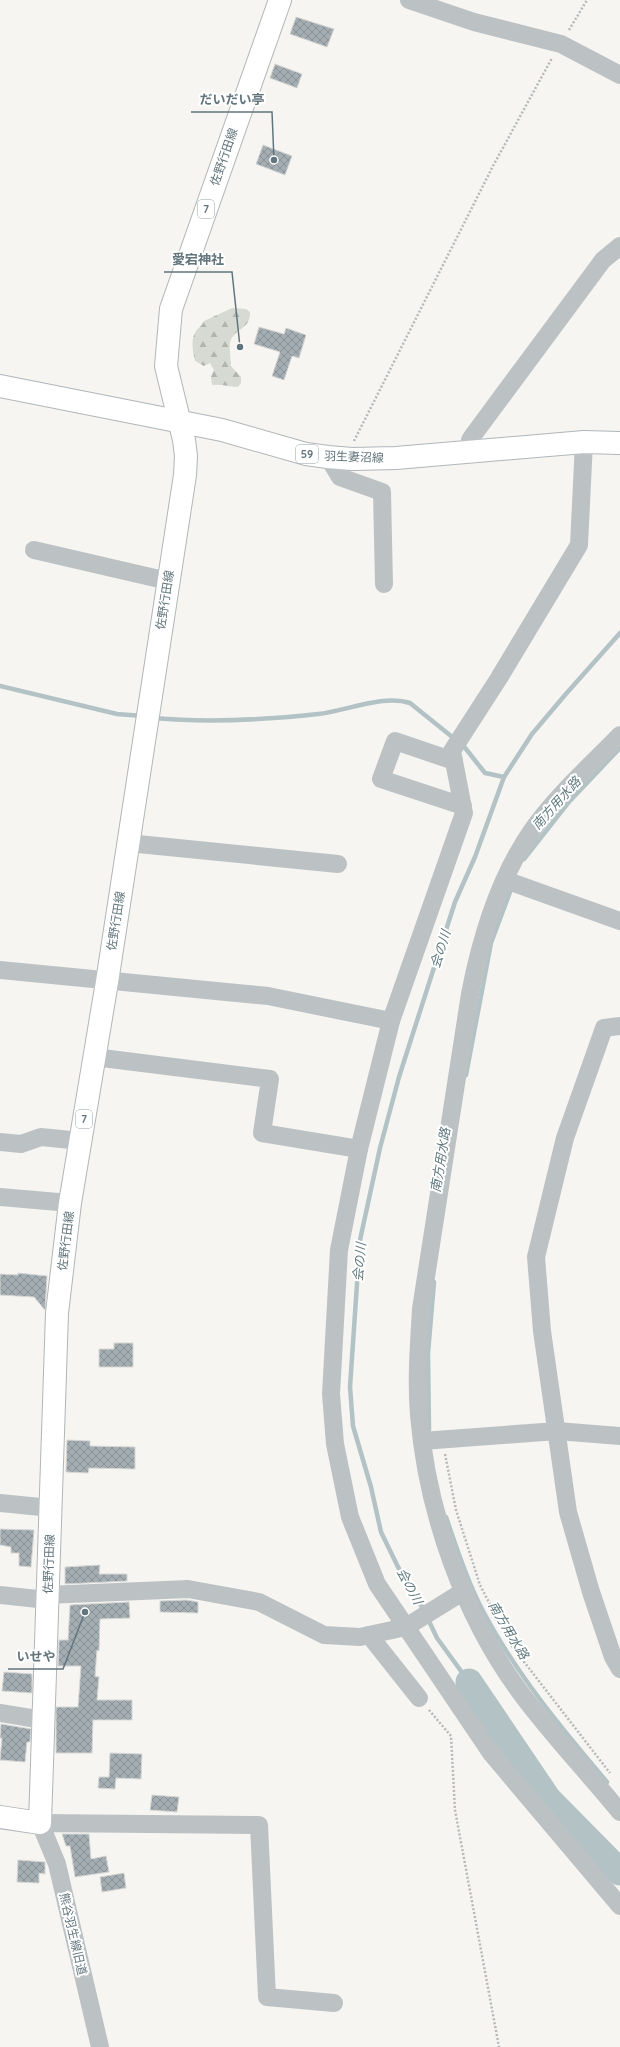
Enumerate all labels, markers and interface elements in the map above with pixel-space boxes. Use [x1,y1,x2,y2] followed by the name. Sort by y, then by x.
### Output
[191,87,272,112] callout: だいだい亭
[199,91,265,107] text: だいだい亭
[207,126,240,188] street label: 佐野行田線
[198,200,214,218] road number: 7
[164,247,232,272] callout: 愛宕神社
[172,251,224,267] text: 愛宕神社
[296,445,318,463] road number: 59
[324,448,384,465] street label: 羽生妻沼線
[152,569,177,631] street label: 佐野行田線
[528,773,584,833] water label: 南方用水路
[103,890,128,952] street label: 佐野行田線
[427,926,454,970] water label: 会の川
[76,1110,92,1128] road number: 7
[427,1126,453,1193] water label: 南方用水路
[54,1210,77,1272] street label: 佐野行田線
[349,1240,369,1282] water label: 会の川
[40,1534,57,1594] street label: 佐野行田線
[394,1565,427,1609] water label: 会の川
[485,1598,533,1663] water label: 南方用水路
[8,1644,63,1669] callout: いせや
[16,1648,56,1664] text: いせや
[57,1891,90,1977] street label: 熊谷羽生線旧道

